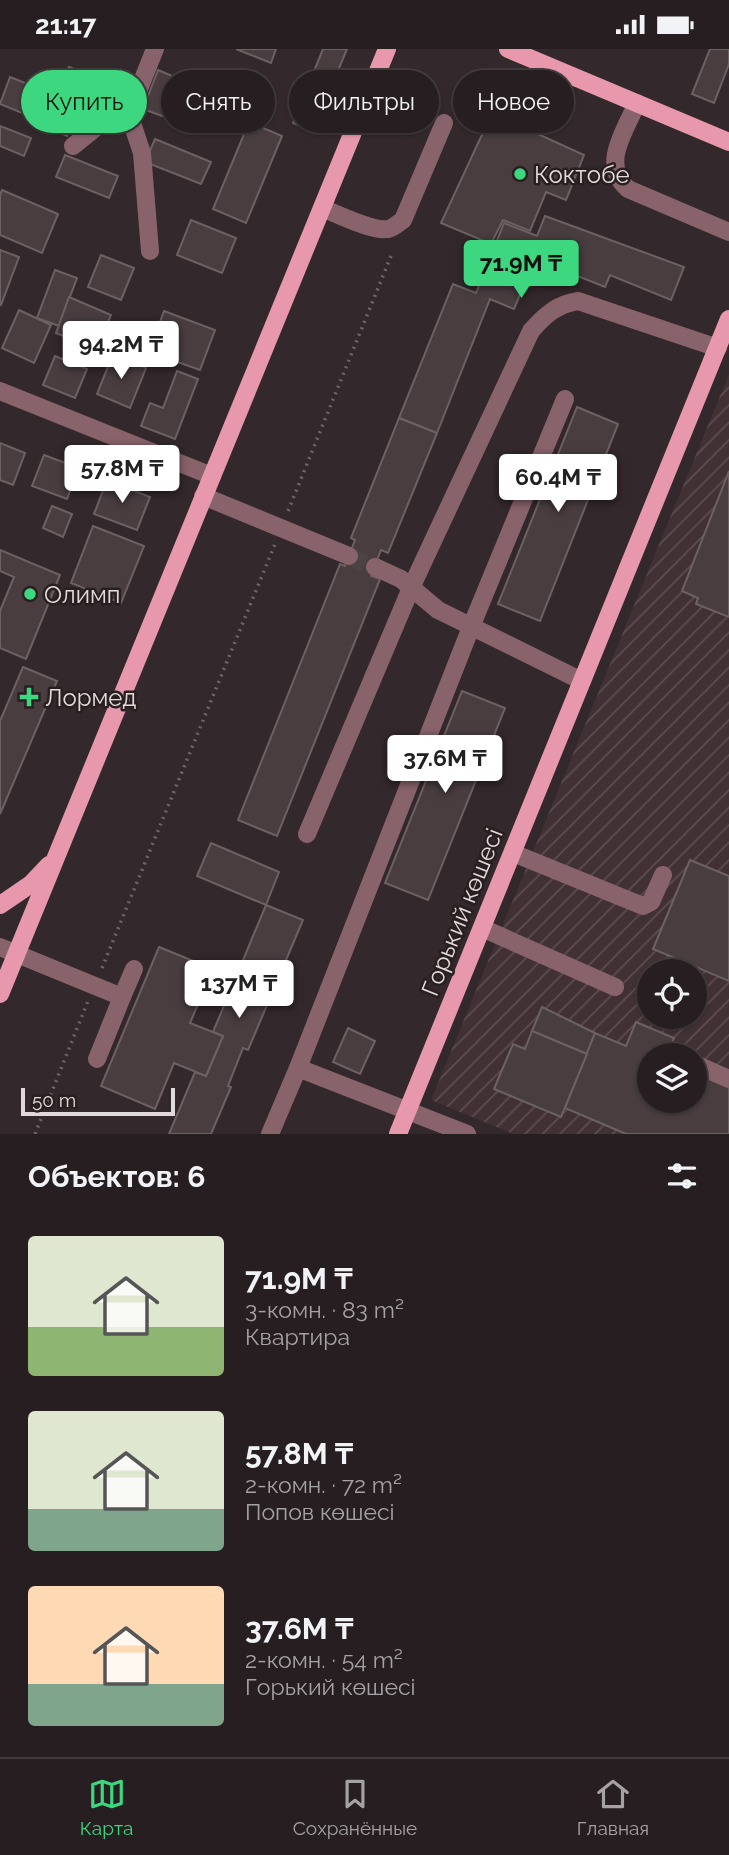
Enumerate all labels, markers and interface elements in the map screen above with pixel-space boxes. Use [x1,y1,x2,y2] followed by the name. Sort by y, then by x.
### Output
[35,10,96,40] text: 21:17
[21,70,147,133] chip: Купить
[161,70,275,133] chip: Снять
[289,70,439,133] chip: Фильтры
[453,70,574,133] chip: Новое
[534,160,630,189] place label: Коктобе
[512,166,528,182] marker: Коктобе
[456,240,586,300] pin: 71.9M ₸
[480,249,562,276] text: 71.9M ₸
[56,321,186,381] pin: 94.2M ₸
[79,330,163,357] text: 94.2M ₸
[57,445,187,505] pin: 57.8M ₸
[80,454,164,481] text: 57.8M ₸
[493,455,623,514] pin: 60.4M ₸
[515,463,601,490] text: 60.4M ₸
[44,580,120,609] place label: Олимп
[22,586,38,602] marker: Олимп
[45,683,136,712] place label: Лормед
[19,687,39,707] marker: Лормед
[380,735,510,795] pin: 37.6M ₸
[403,744,487,771] text: 37.6M ₸
[415,824,509,1000] street label: Горький көшесі
[637,959,707,1113] map controls
[637,959,707,1029] button: locate
[182,961,296,1020] pin: 137M ₸
[201,969,277,996] text: 137M ₸
[637,1043,707,1113] button: layers
[21,1085,175,1117] scale bar
[32,1089,76,1111] text: 50 m
[663,1157,701,1195] icon: filters
[28,1159,205,1194] text: Объектов: 6
[245,1261,353,1296] text: 71.9M ₸
[84,1264,168,1348] icon: home
[245,1296,404,1323] text: 3-комн. · 83 m²
[245,1323,350,1350] text: Квартира
[245,1436,353,1471] text: 57.8M ₸
[84,1439,168,1523] icon: home
[245,1471,402,1498] text: 2-комн. · 72 m²
[245,1498,395,1525] text: Попов көшесі
[245,1611,354,1646] text: 37.6M ₸
[84,1614,168,1698] icon: home
[245,1646,403,1673] text: 2-комн. · 54 m²
[245,1673,416,1700] text: Горький көшесі
[80,1775,133,1839] tab: Карта
[293,1775,417,1839] tab: Сохранённые
[577,1775,649,1839] tab: Главная

